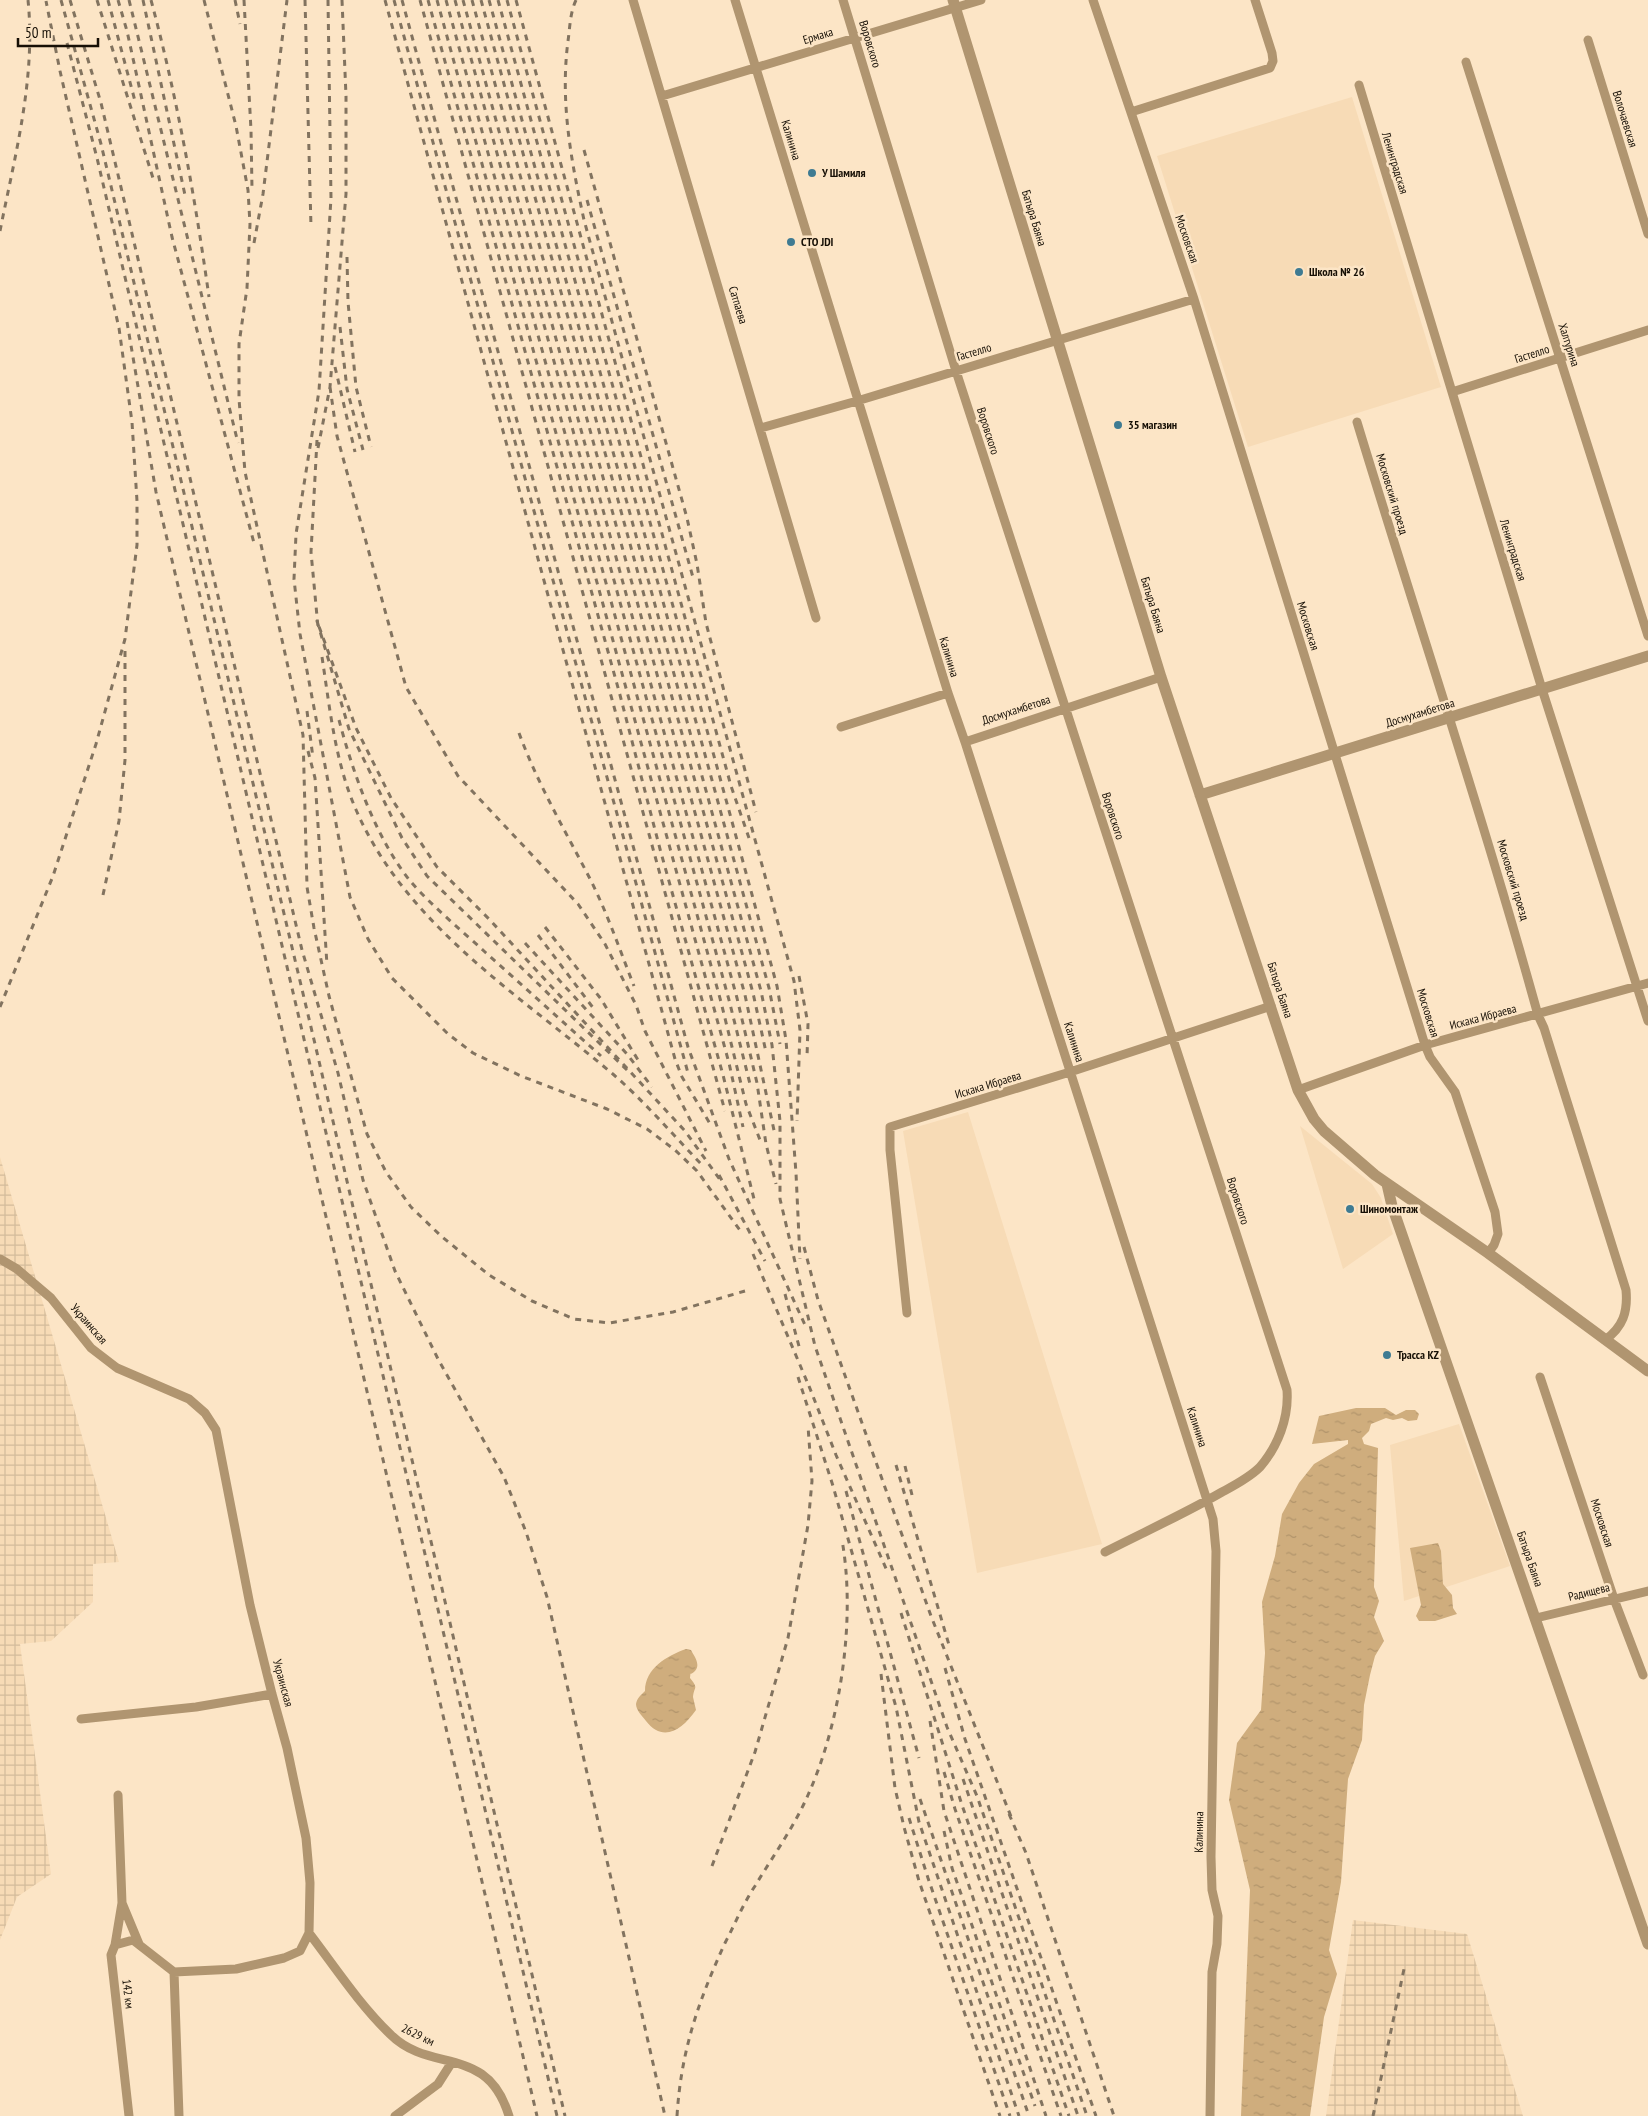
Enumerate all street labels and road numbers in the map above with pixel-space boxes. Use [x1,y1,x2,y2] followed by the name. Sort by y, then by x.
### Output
[856,18,885,69] street label: Воровского
[801,24,835,47] street label: Ермака
[1610,89,1641,149] street label: Волочаевская
[778,118,805,162] street label: Калинина
[1379,129,1412,196] street label: Ленинградская
[1019,188,1050,248] street label: Батыра Баяна
[1172,213,1203,265] street label: Московская
[726,284,751,326] street label: Сатпаева
[1555,321,1584,369] street label: Халтурина
[955,339,993,364] street label: Гастелло
[1513,341,1551,366] street label: Гастелло
[974,405,1003,456] street label: Воровского
[1373,452,1412,537] street label: Московский проезд
[1497,516,1530,583] street label: Ленинградская
[1138,575,1169,635] street label: Батыра Баяна
[1294,600,1323,652] street label: Московская
[936,635,963,679] street label: Калинина
[980,691,1052,728] street label: Досмухамбетова
[1384,695,1456,730] street label: Досмухамбетова
[1099,790,1128,841] street label: Воровского
[1494,838,1533,923] street label: Московский проезд
[1264,960,1297,1020] street label: Батыра Баяна
[1414,987,1443,1039] street label: Московская
[1448,1000,1518,1033] street label: Искака Ибраева
[1061,1020,1088,1064] street label: Калинина
[953,1067,1023,1102] street label: Искака Ибраева
[1224,1175,1253,1226] street label: Воровского
[68,1300,111,1347] street label: Украинская
[1184,1405,1211,1449] street label: Калинина
[1588,1497,1617,1549] street label: Московская
[1514,1529,1547,1589] street label: Батыра Баяна
[1567,1579,1611,1604] street label: Радищева
[270,1658,297,1709] street label: Украинская
[1191,1811,1206,1853] street label: Калинина
[119,1978,138,2010] street label: 142 км
[399,2020,437,2049] street label: 2629 км

